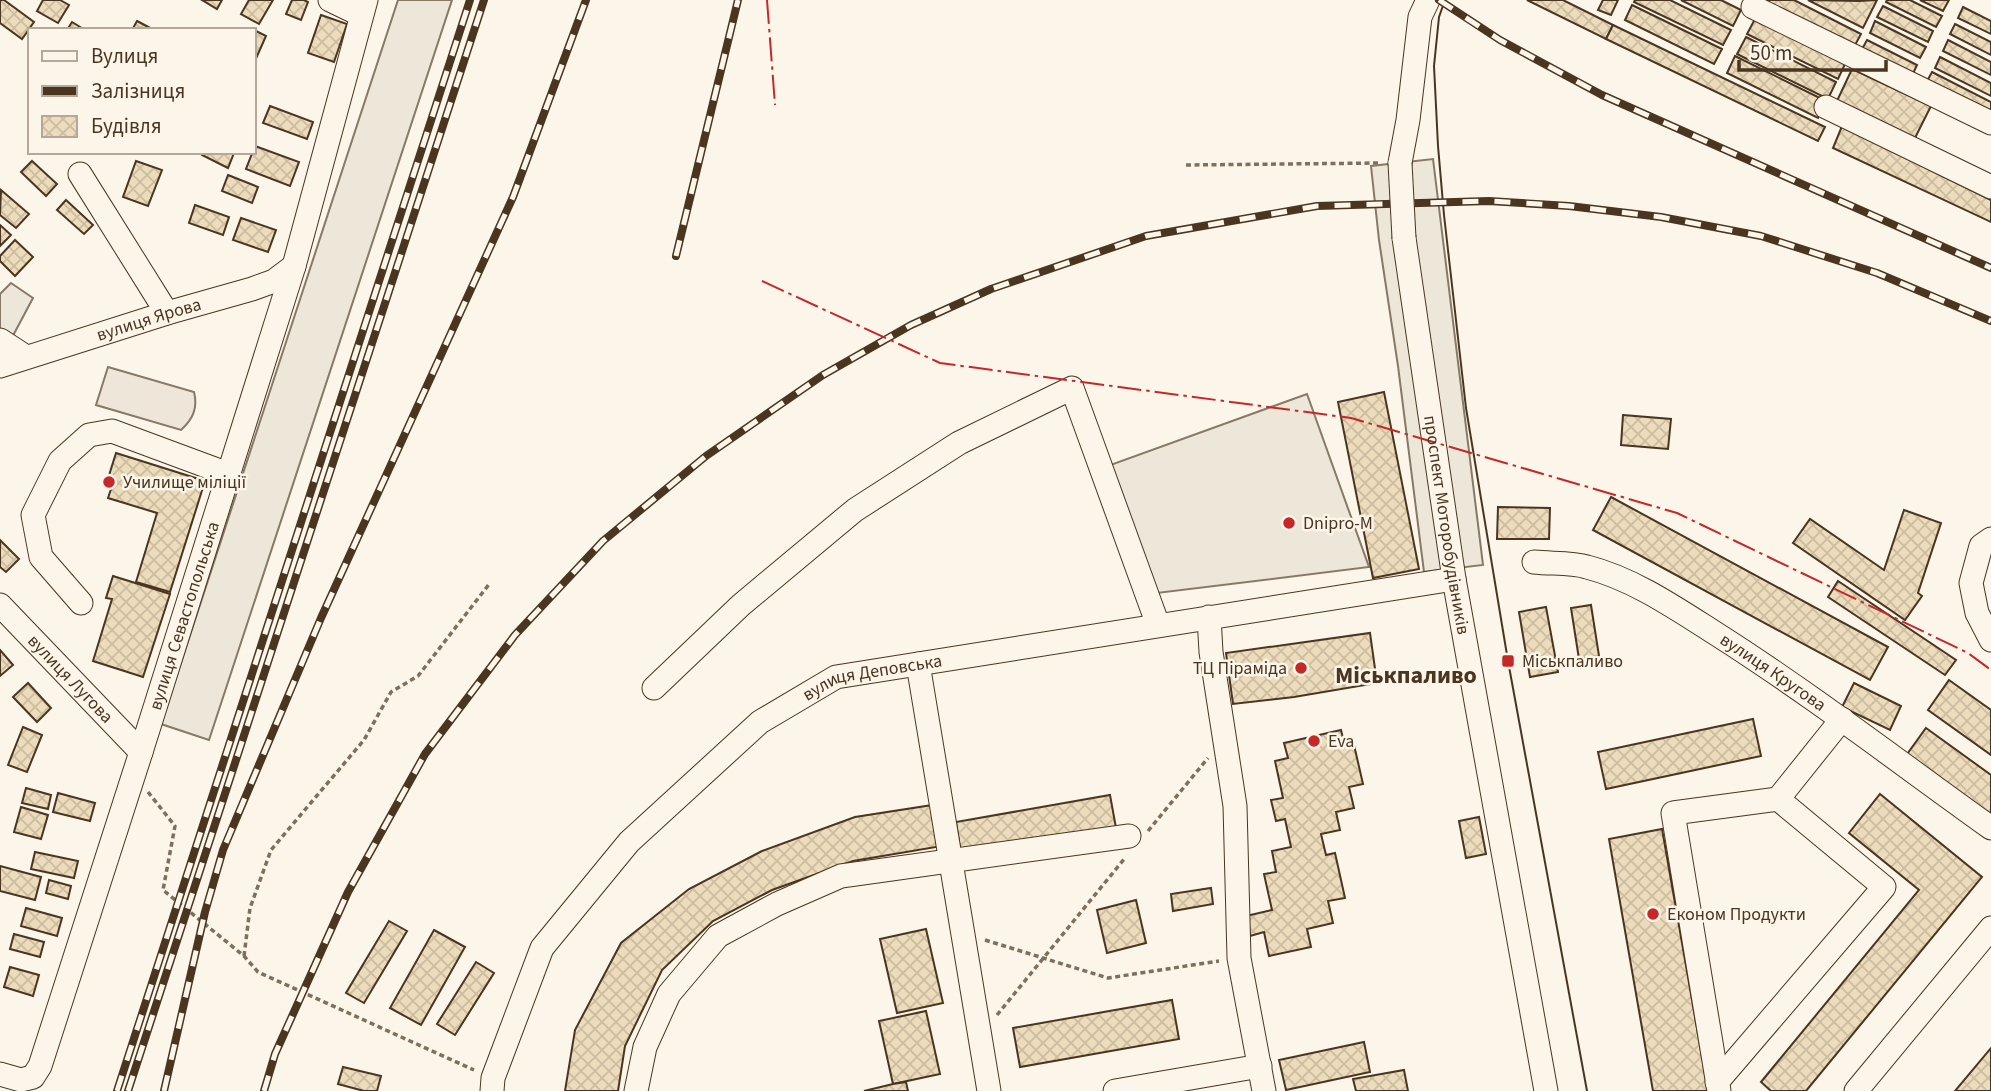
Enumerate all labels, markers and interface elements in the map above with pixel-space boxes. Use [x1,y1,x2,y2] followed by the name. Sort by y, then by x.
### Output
[28,28,256,154] legend
[1739,28,1886,72] scale bar
[1750,38,1792,68] text: 50 m
[91,41,158,71] text: Вулиця
[91,76,185,106] text: Залізниця
[91,111,162,141] text: Будівля
[93,291,204,347] street label: вулиця Ярова
[1418,414,1476,636] street label: проспект Моторобудівників
[123,470,247,495] place label: Училище міліції
[101,474,117,490] marker: Училище міліції
[1303,511,1373,536] place label: Dnipro-M
[1281,515,1297,531] marker: Dnipro-M
[143,518,225,713] street label: вулиця Севастопольська
[1715,627,1831,717] street label: вулиця Кругова
[22,629,119,729] street label: вулиця Лугова
[798,648,944,707] street label: вулиця Деповська
[1522,649,1623,674] place label: Міськпаливо
[1500,653,1516,669] marker: Міськпаливо
[1193,656,1287,681] place label: ТЦ Піраміда
[1335,658,1477,693] district label: Міськпаливо
[1293,660,1309,676] marker: ТЦ Піраміда
[1328,729,1354,754] place label: Eva
[1306,733,1322,749] marker: Eva
[1667,902,1806,927] place label: Економ Продукти
[1645,906,1661,922] marker: Економ Продукти

